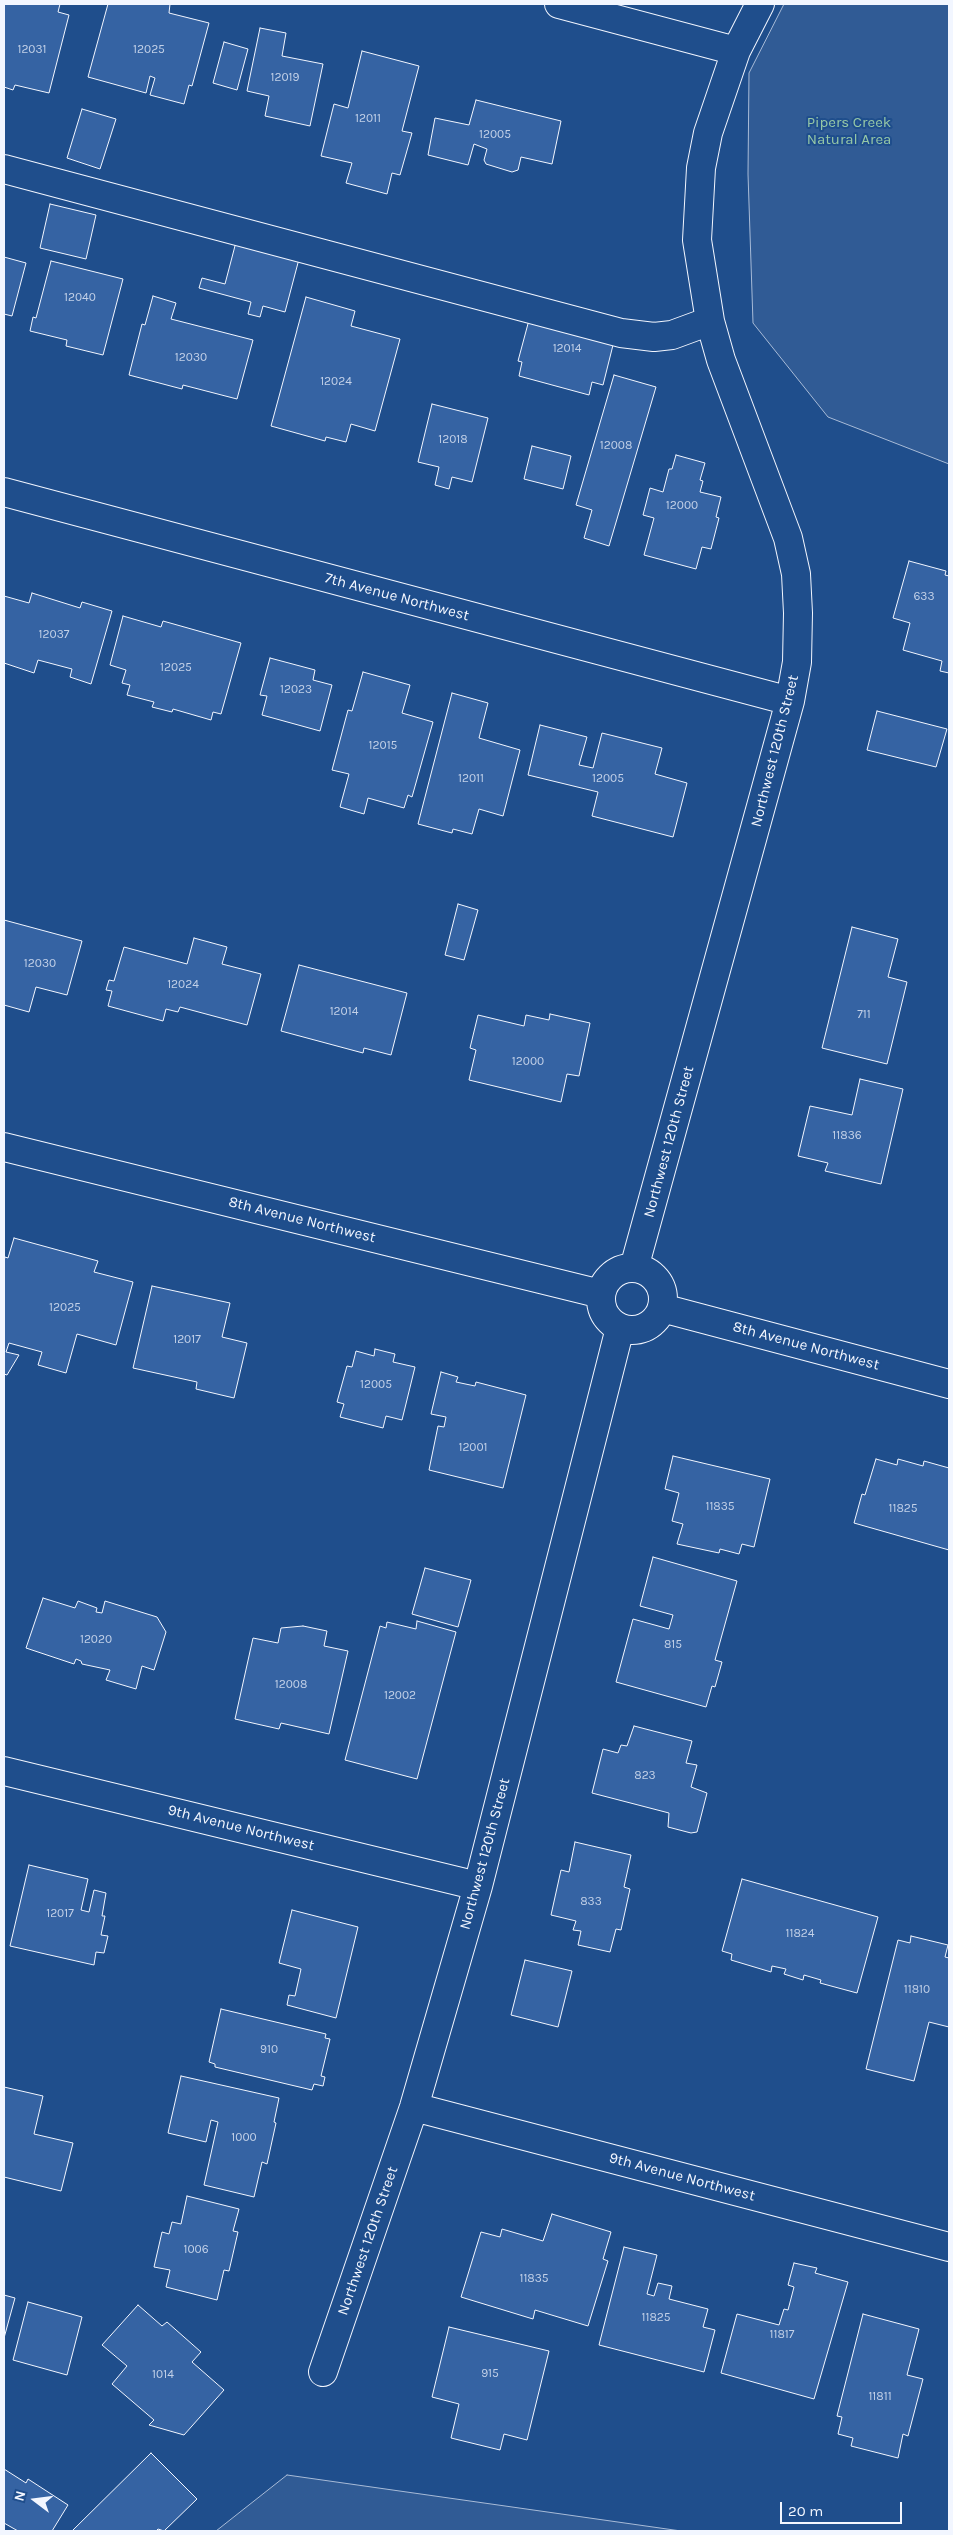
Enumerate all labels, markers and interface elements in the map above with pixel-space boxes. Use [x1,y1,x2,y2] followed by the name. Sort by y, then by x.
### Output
[17,43,47,57] house number: 12031
[133,43,165,57] house number: 12025
[271,71,299,85] house number: 12019
[355,112,381,126] house number: 12011
[807,114,891,149] park label: Pipers Creek Natural Area
[479,128,511,142] house number: 12005
[64,291,96,305] house number: 12040
[553,342,581,356] house number: 12014
[175,351,207,365] house number: 12030
[320,375,352,389] house number: 12024
[438,433,468,447] house number: 12018
[600,439,632,453] house number: 12008
[666,499,698,513] house number: 12000
[323,569,471,625] street label: 7th Avenue Northwest
[913,590,935,604] house number: 633
[39,628,69,642] house number: 12037
[160,661,192,675] house number: 12025
[747,673,803,829] street label: Northwest 120th Street
[280,683,312,697] house number: 12023
[369,739,397,753] house number: 12015
[458,772,484,786] house number: 12011
[592,772,624,786] house number: 12005
[24,957,56,971] house number: 12030
[167,978,199,992] house number: 12024
[330,1005,358,1019] house number: 12014
[857,1008,871,1022] house number: 711
[512,1055,544,1069] house number: 12000
[640,1064,698,1220] street label: Northwest 120th Street
[832,1129,862,1143] house number: 11836
[227,1193,377,1247] street label: 8th Avenue Northwest
[49,1301,81,1315] house number: 12025
[731,1318,881,1374] street label: 8th Avenue Northwest
[173,1333,201,1347] house number: 12017
[360,1378,392,1392] house number: 12005
[458,1441,488,1455] house number: 12001
[705,1500,735,1514] house number: 11835
[888,1502,918,1516] house number: 11825
[80,1633,112,1647] house number: 12020
[664,1638,682,1652] house number: 815
[275,1678,307,1692] house number: 12008
[384,1689,416,1703] house number: 12002
[634,1769,656,1783] house number: 823
[456,1776,514,1932] street label: Northwest 120th Street
[166,1801,316,1855] street label: 9th Avenue Northwest
[580,1895,602,1909] house number: 833
[46,1907,74,1921] house number: 12017
[786,1927,814,1941] house number: 11824
[904,1983,930,1997] house number: 11810
[260,2043,278,2057] house number: 910
[231,2131,257,2145] house number: 1000
[607,2149,757,2205] street label: 9th Avenue Northwest
[334,2164,402,2318] street label: Northwest 120th Street
[183,2243,209,2257] house number: 1006
[519,2272,549,2286] house number: 11835
[641,2311,671,2325] house number: 11825
[770,2328,794,2342] house number: 11817
[481,2367,499,2381] house number: 915
[152,2368,174,2382] house number: 1014
[868,2390,892,2404] house number: 11811
[10,2475,60,2525] north arrow
[11,2489,30,2503] text: N
[783,2492,906,2524] scale bar
[788,2502,823,2520] text: 20 m

